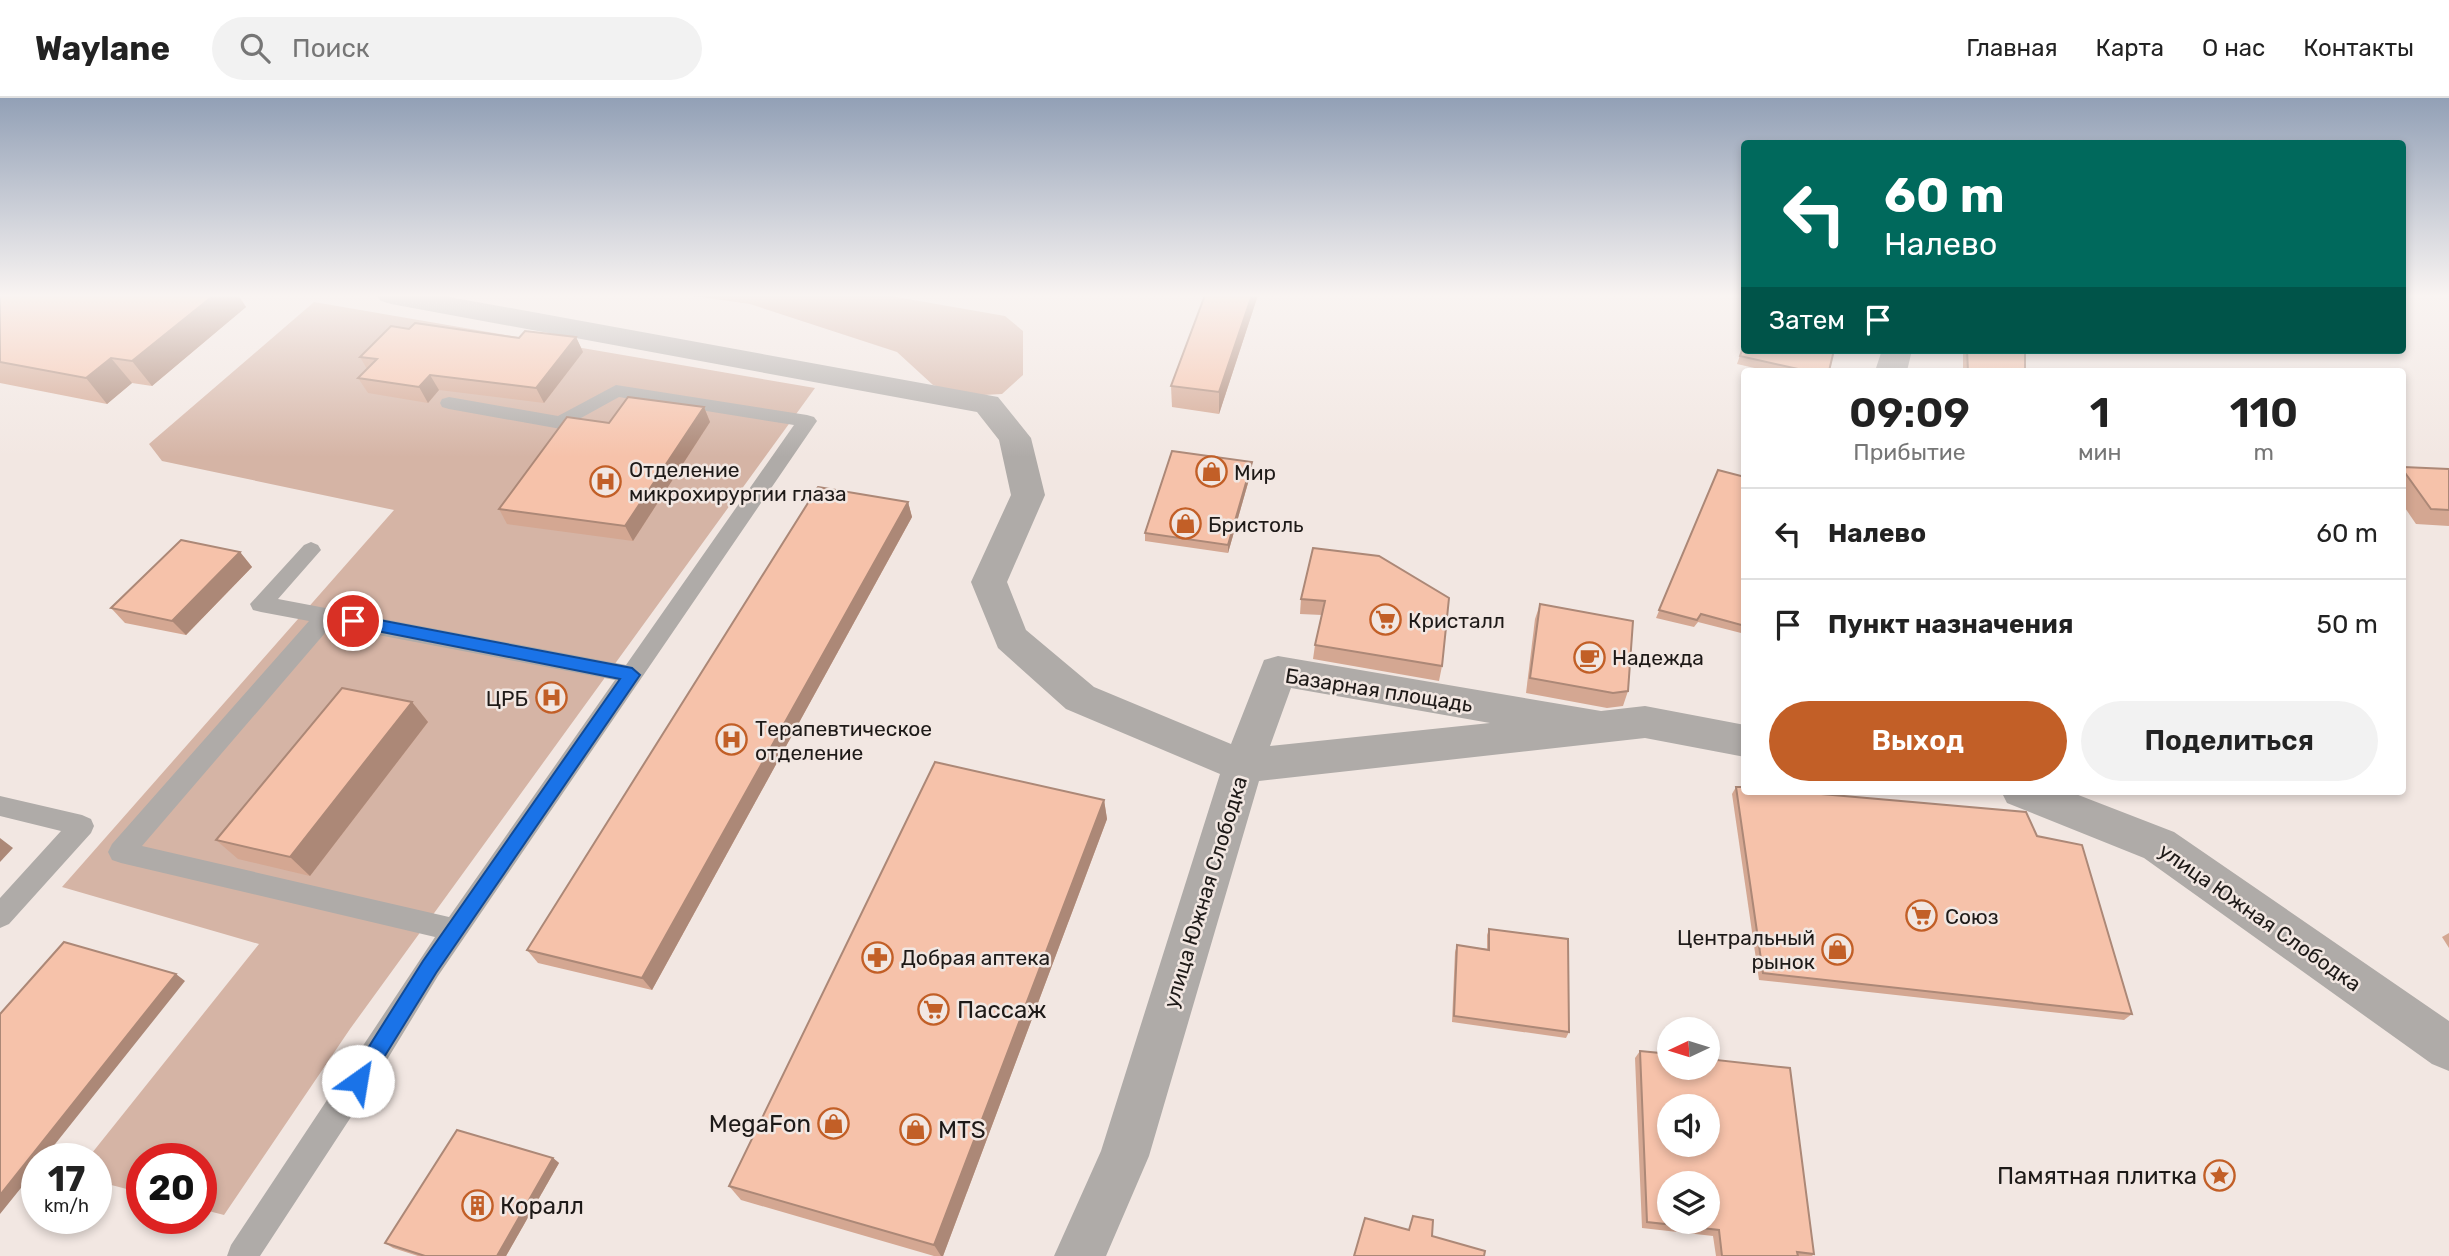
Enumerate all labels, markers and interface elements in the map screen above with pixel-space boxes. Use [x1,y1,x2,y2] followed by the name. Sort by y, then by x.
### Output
[212,17,702,80] search box
[35,29,170,68] text: Waylane
[236,29,274,67] icon: search
[292,33,370,64] text: Поиск
[1966,34,2058,62] text: Главная
[2096,34,2164,62] text: Карта
[2202,34,2265,62] text: О нас
[2303,34,2414,62] text: Контакты
[1884,166,2005,224] text: 60 m
[1769,168,1860,259] icon: left
[1884,225,1997,263] text: Налево
[1859,301,1897,339] icon: arrive
[1769,305,1845,336] text: Затем
[1849,388,1970,438] text: 09:09
[2090,388,2110,438] text: 1
[2230,388,2298,438] text: 110
[1853,438,1966,466] text: Прибытие
[2078,438,2122,466] text: мин
[2254,438,2274,466] text: m
[1194,455,1228,489] shop icon: Мир
[629,457,847,506] place label: Отделение микрохирургии глаза
[1234,460,1276,485] place label: Мир
[589,464,623,498] hospital icon: Отделение микрохирургии глаза
[1168,507,1202,541] shop icon: Бристоль
[1208,512,1304,537] place label: Бристоль
[1769,515,1807,553] icon: left
[1828,518,1926,549] text: Налево
[2316,518,2378,549] text: 60 m
[323,591,383,651] pin
[334,602,372,640] icon: arrive
[1368,603,1402,637] supermarket icon: Кристалл
[1769,606,1807,644] icon: arrive
[1408,608,1505,633] place label: Кристалл
[1828,609,2073,640] text: Пункт назначения
[2317,609,2378,640] text: 50 m
[1572,640,1606,674] cafe icon: Надежда
[1612,645,1704,670] place label: Надежда
[1284,663,1474,717] street label: Базарная площадь
[534,681,568,715] hospital icon: ЦРБ
[486,686,528,711] place label: ЦРБ
[1769,701,2067,781] button: Выход
[2081,701,2378,781] button: Поделиться
[755,716,932,765] place label: Терапевтическое отделение
[715,723,749,757] hospital icon: Терапевтическое отделение
[1158,773,1252,1011] street label: улица Южная Слободка
[2154,838,2366,996] street label: улица Южная Слободка
[1905,899,1939,933] supermarket icon: Союз
[1945,904,1999,929] place label: Союз
[1677,925,1815,974] place label: Центральный рынок
[1821,932,1855,966] shop icon: Центральный рынок
[861,940,895,974] pharmacy icon: Добрая аптека
[901,945,1050,970] place label: Добрая аптека
[917,993,951,1027] supermarket icon: Пассаж
[957,996,1046,1024] place label: Пассаж
[1657,1017,1720,1080] north arrow
[1657,1017,1720,1234] map controls
[321,1044,395,1118] position arrow
[1657,1094,1720,1157] button: sound
[817,1107,851,1141] shop icon: MegaFon
[709,1110,811,1138] place label: MegaFon
[898,1113,932,1147] shop icon: MTS
[938,1116,986,1144] place label: MTS
[126,1143,217,1234] speed limit sign: 20
[48,1158,85,1200] text: 17
[2203,1159,2237,1193] place icon: Памятная плитка
[1997,1162,2197,1190] place label: Памятная плитка
[1657,1171,1720,1234] button: layers
[460,1189,494,1223] building icon: Коралл
[500,1192,584,1220] place label: Коралл
[44,1195,89,1217] text: km/h

